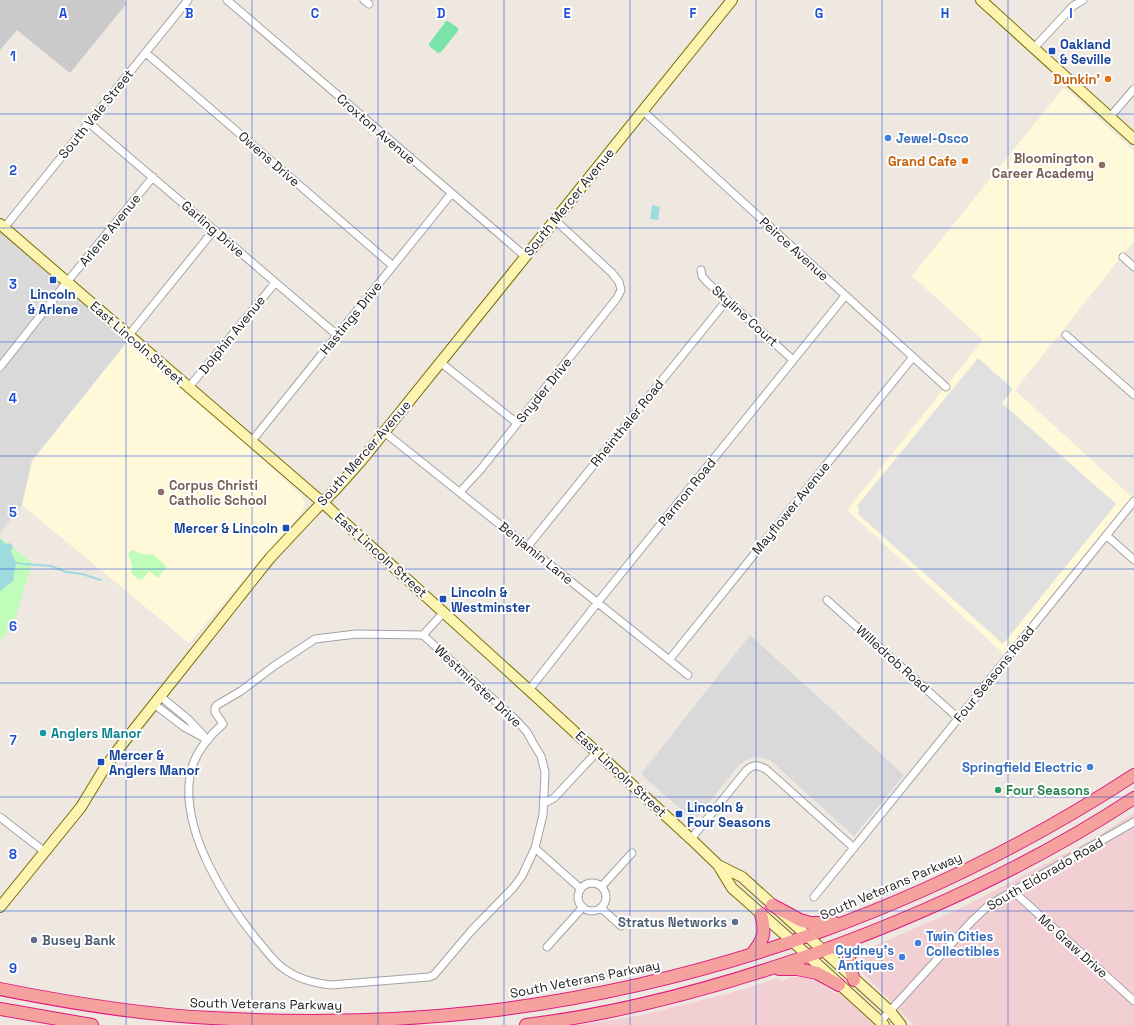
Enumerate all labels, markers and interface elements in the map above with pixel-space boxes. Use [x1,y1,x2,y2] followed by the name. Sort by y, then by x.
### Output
[59,5,68,22] text: A
[185,5,194,22] text: B
[311,5,319,22] text: C
[437,5,446,22] text: D
[563,5,571,22] text: E
[690,5,697,22] text: F
[815,5,823,22] text: G
[941,5,949,22] text: H
[1069,5,1073,22] text: I
[1060,36,1111,68] place label: Oakland & Seville
[1047,46,1057,56] marker: Oakland & Seville
[10,48,16,65] text: 1
[55,66,137,162] street label: South Vale Street
[1053,71,1100,88] place label: Dunkin'
[1103,74,1113,84] marker: Dunkin'
[333,90,419,168] street label: Croxton Avenue
[235,128,303,190] street label: Owens Drive
[896,130,969,147] place label: Jewel-Osco
[883,133,893,143] marker: Jewel-Osco
[520,144,618,260] street label: South Mercer Avenue
[992,150,1094,182] place label: Bloomington Career Academy
[888,153,957,170] place label: Grand Cafe
[960,156,970,166] marker: Grand Cafe
[1097,160,1107,170] marker: Bloomington Career Academy
[9,162,17,179] text: 2
[75,190,145,270] street label: Arlene Avenue
[178,197,248,261] street label: Garling Drive
[756,213,832,285] street label: Peirce Avenue
[48,275,58,285] marker: Lincoln & Arlene
[9,276,17,293] text: 3
[316,278,386,358] street label: Hastings Drive
[708,282,782,350] street label: Skyline Court
[28,286,78,318] place label: Lincoln & Arlene
[195,292,269,378] street label: Dolphin Avenue
[87,298,188,388] street label: East Lincoln Street
[512,354,576,426] street label: Snyder Drive
[587,376,667,470] street label: Rheinthaler Road
[9,390,17,407] text: 4
[314,397,414,509] street label: South Mercer Avenue
[654,455,720,529] street label: Parmon Road
[748,458,834,558] street label: Mayflower Avenue
[169,477,267,509] place label: Corpus Christi Catholic School
[156,487,166,497] marker: Corpus Christi Catholic School
[9,504,17,521] text: 5
[331,509,431,601] street label: East Lincoln Street
[495,518,577,588] street label: Benjamin Lane
[174,520,278,537] place label: Mercer & Lincoln
[281,523,291,533] marker: Mercer & Lincoln
[451,584,530,616] place label: Lincoln & Westminster
[438,594,448,604] marker: Lincoln & Westminster
[9,618,17,635] text: 6
[853,621,933,697] street label: Willedrob Road
[950,622,1038,726] street label: Four Seasons Road
[431,641,525,731] street label: Westminster Drive
[51,725,142,742] place label: Anglers Manor
[572,727,670,821] street label: East Lincoln Street
[38,728,48,738] marker: Anglers Manor
[9,732,17,749] text: 7
[109,747,200,779] place label: Mercer & Anglers Manor
[96,757,106,767] marker: Mercer & Anglers Manor
[962,759,1082,776] place label: Springfield Electric
[1085,762,1095,772] marker: Springfield Electric
[1006,782,1090,799] place label: Four Seasons
[993,785,1003,795] marker: Four Seasons
[687,799,771,831] place label: Lincoln & Four Seasons
[674,809,684,819] marker: Lincoln & Four Seasons
[984,834,1106,914] street label: South Eldorado Road
[9,846,17,863] text: 8
[818,848,964,924] street label: South Veterans Parkway
[1035,910,1111,982] street label: Mc Graw Drive
[618,914,727,931] place label: Stratus Networks
[730,917,740,927] marker: Stratus Networks
[926,928,1000,960] place label: Twin Cities Collectibles
[42,932,116,949] place label: Busey Bank
[29,935,39,945] marker: Busey Bank
[913,938,923,948] marker: Twin Cities Collectibles
[835,942,894,974] place label: Cydney's Antiques
[897,952,907,962] marker: Cydney's Antiques
[509,956,661,1002] street label: South Veterans Parkway
[9,960,17,977] text: 9
[190,994,342,1014] street label: South Veterans Parkway

